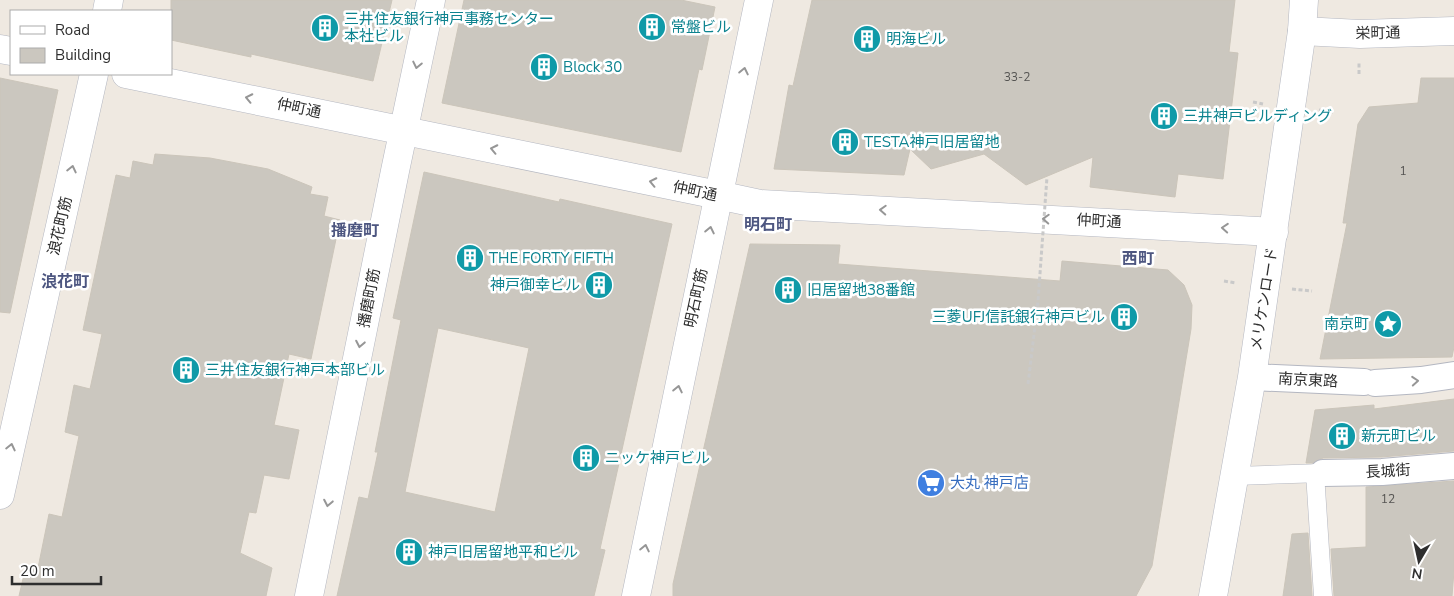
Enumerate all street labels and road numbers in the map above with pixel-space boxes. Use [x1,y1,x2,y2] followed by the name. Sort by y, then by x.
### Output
[1355,23,1401,43] street label: 栄町通
[275,94,323,122] street label: 仲町通
[671,177,719,205] street label: 仲町通
[44,195,76,257] street label: 浪花町筋
[1076,210,1122,232] street label: 仲町通
[1246,246,1282,352] street label: メリケンロード
[353,267,385,329] street label: 播磨町筋
[680,267,712,329] street label: 明石町筋
[1278,368,1338,392] street label: 南京東路
[1365,460,1411,482] street label: 長城街

